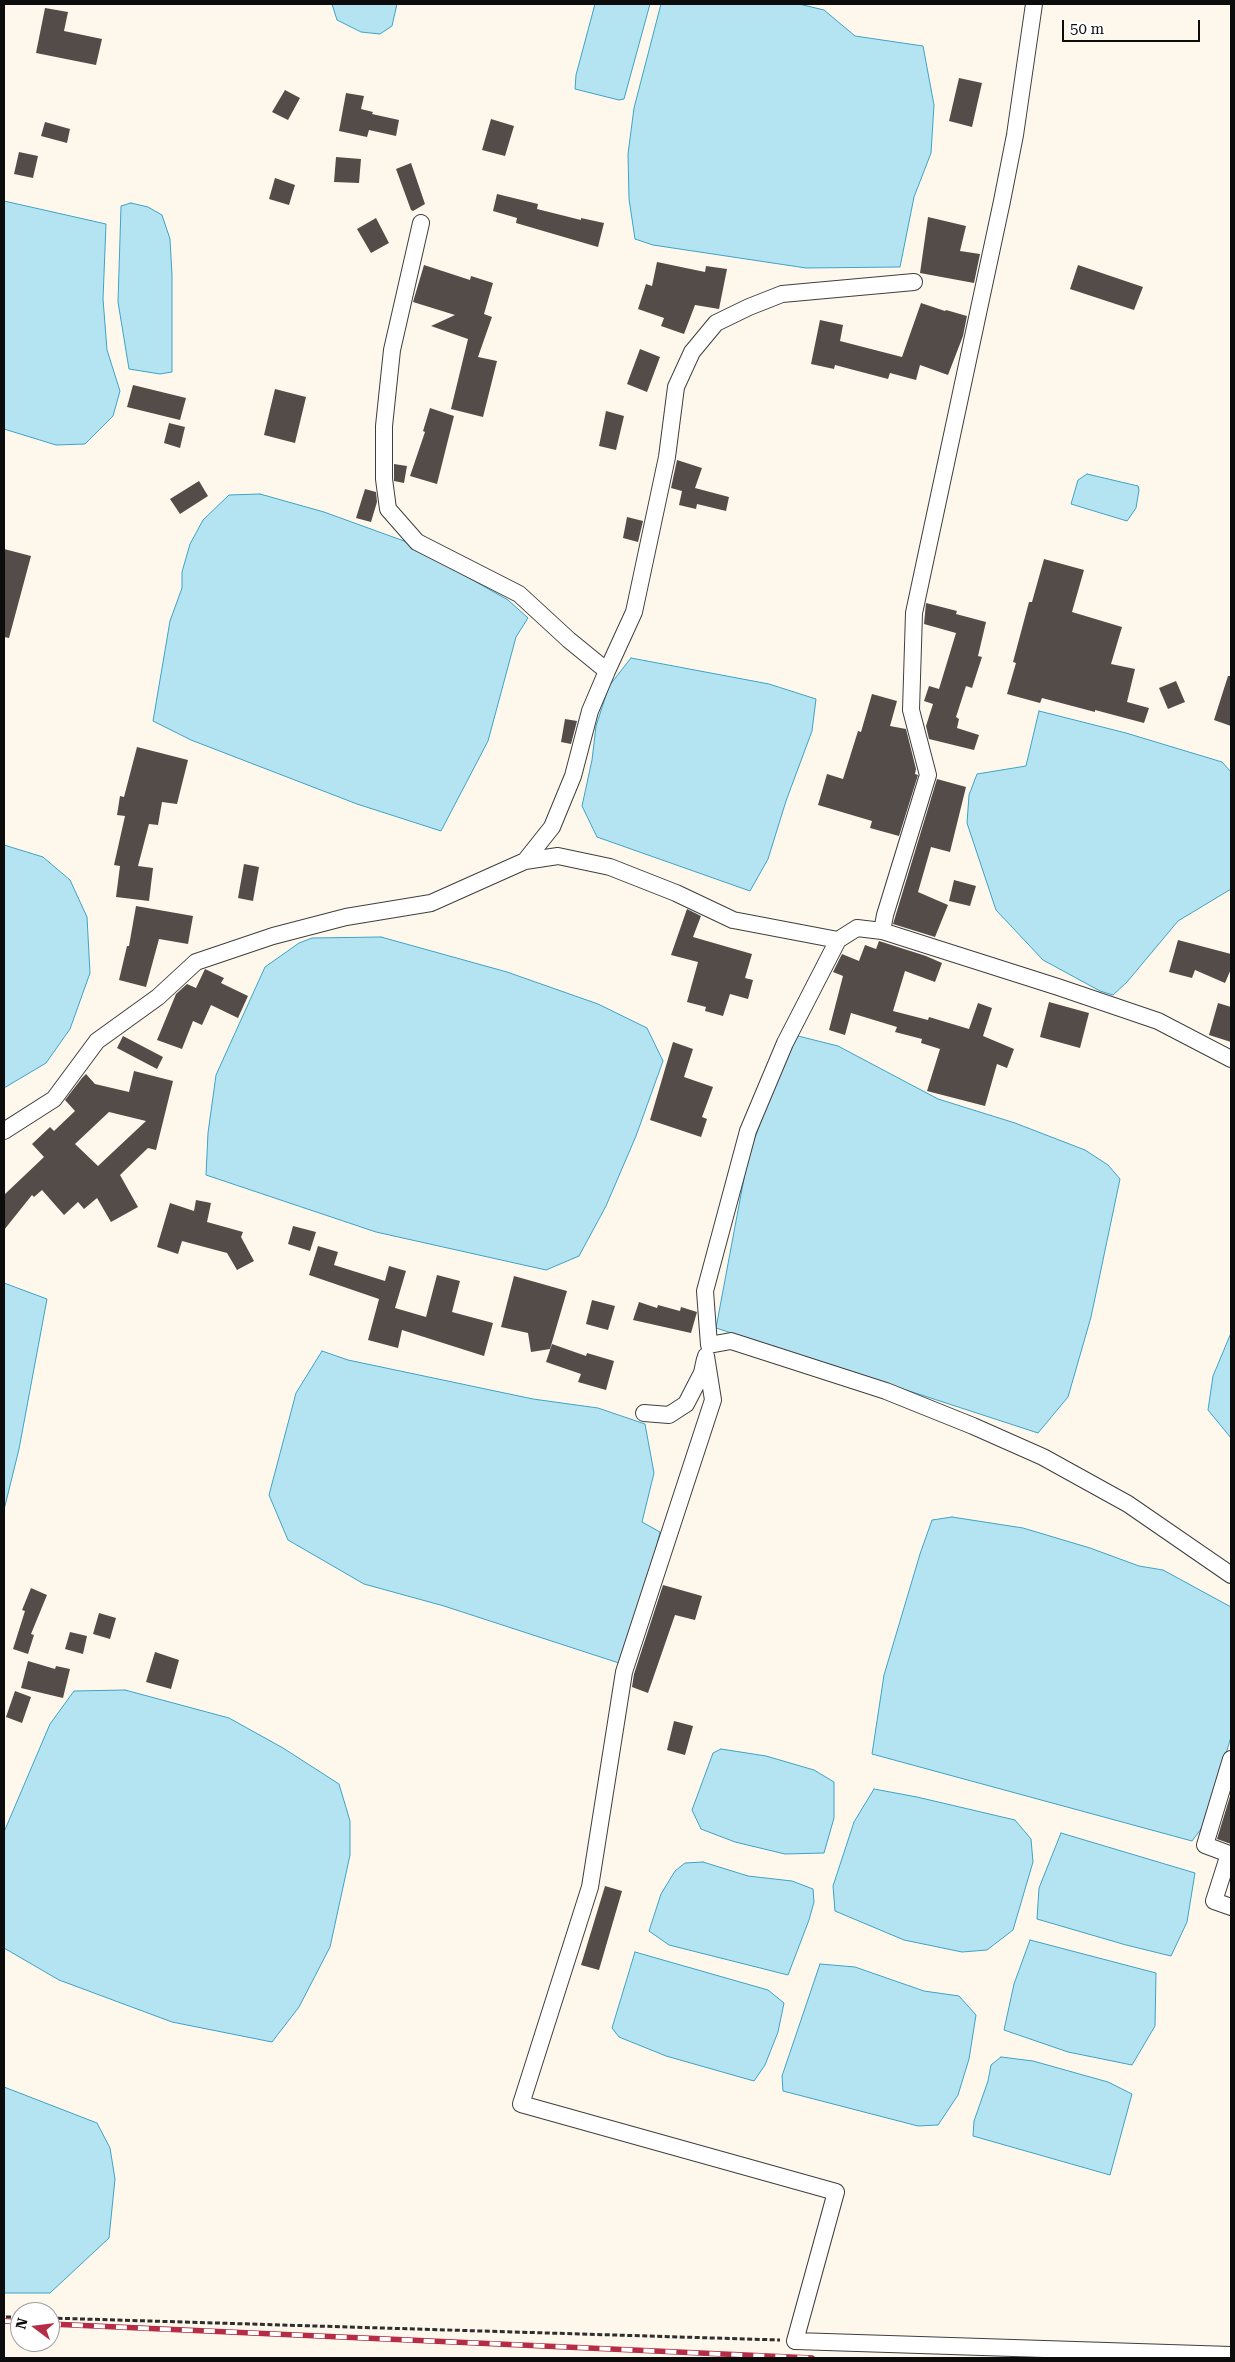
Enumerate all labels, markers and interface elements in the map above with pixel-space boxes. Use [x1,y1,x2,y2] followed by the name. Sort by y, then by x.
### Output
[1065,10,1202,42] scale bar
[1070,20,1104,38] text: 50 m
[10,2302,60,2352] north arrow
[12,2316,31,2331] text: N

